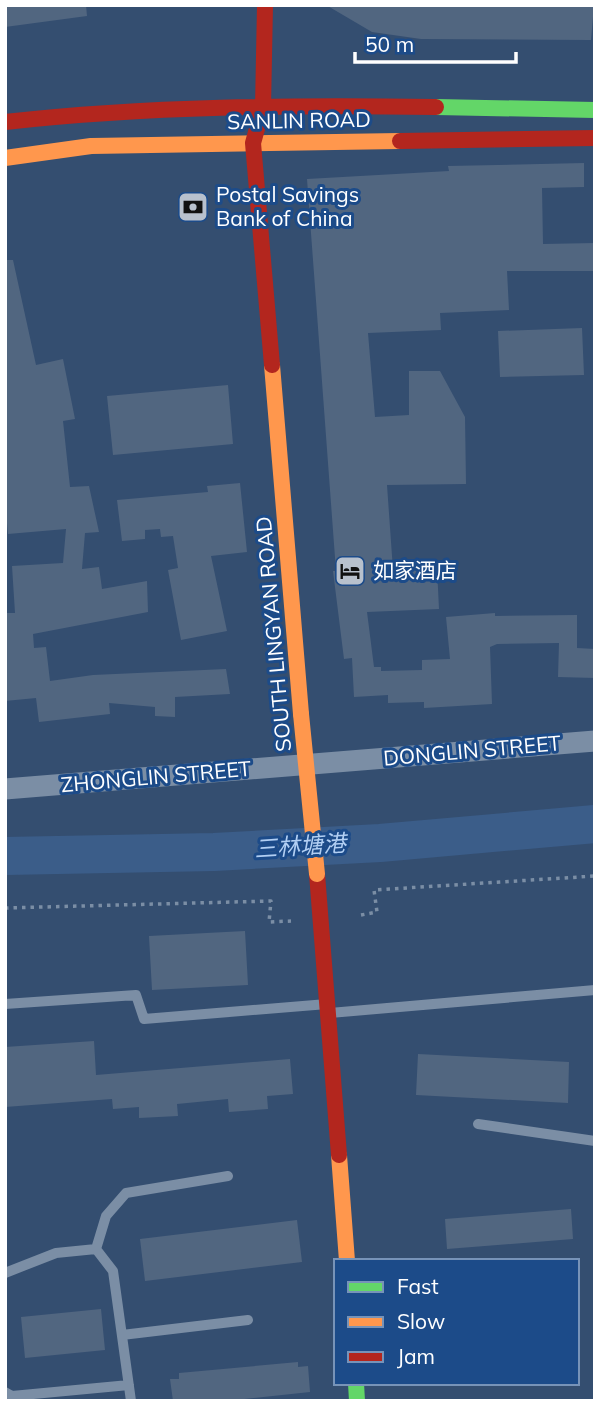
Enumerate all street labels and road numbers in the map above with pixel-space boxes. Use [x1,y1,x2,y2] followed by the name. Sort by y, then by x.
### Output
[227,106,371,134] street label: SANLIN ROAD
[250,515,296,753] street label: SOUTH LINGYAN ROAD
[382,729,562,771] street label: DONGLIN STREET
[60,755,252,797] street label: ZHONGLIN STREET

